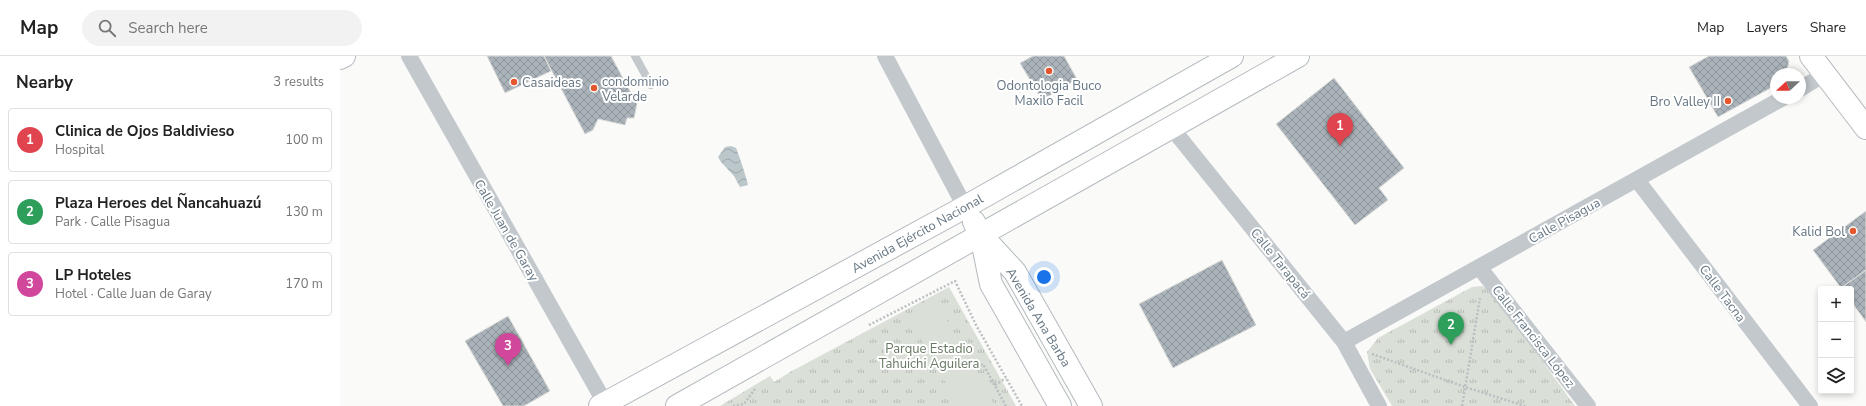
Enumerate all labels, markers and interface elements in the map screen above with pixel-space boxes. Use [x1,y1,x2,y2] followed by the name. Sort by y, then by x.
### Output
[82,10,362,46] search box
[20,15,58,41] text: Map
[96,17,118,39] icon: search
[128,18,208,38] text: Search here
[1697,18,1724,37] text: Map
[1746,18,1788,37] text: Layers
[1810,18,1846,37] text: Share
[1044,66,1054,76] marker: Odontologia Buco Maxilo Facil
[1770,68,1806,104] north arrow
[16,71,73,94] text: Nearby
[273,73,324,91] text: 3 results
[601,73,669,106] place label: condominio Velarde
[522,74,581,92] place label: Casaideas
[509,77,519,87] marker: Casaideas
[997,77,1101,110] place label: Odontologia Buco Maxilo Facil
[589,83,599,93] marker: condominio Velarde
[1650,93,1720,111] place label: Bro Valley II
[1723,96,1733,106] marker: Bro Valley II
[1327,113,1353,146] pin: 1
[55,121,234,141] text: Clinica de Ojos Baldivieso
[26,131,34,149] text: 1
[285,131,323,149] text: 100 m
[55,141,104,159] text: Hospital
[470,176,543,285] street label: Calle Juan de Garay
[848,190,987,278] street label: Avenida Ejército Nacional
[55,193,262,213] text: Plaza Heroes del Ñancahuazú
[1525,194,1604,248] street label: Calle Pisagua
[26,203,34,221] text: 2
[285,203,323,221] text: 130 m
[55,213,170,231] text: Park · Calle Pisagua
[1792,223,1845,241] place label: Kalid Bol
[1246,225,1314,303] street label: Calle Tarapacá
[1848,226,1858,236] marker: Kalid Bol
[1695,261,1750,326] street label: Calle Tacna
[55,265,131,285] text: LP Hoteles
[1001,265,1075,370] street label: Avenida Ana Barba
[1034,267,1054,287] your location
[26,275,34,293] text: 3
[285,275,323,293] text: 170 m
[1488,282,1579,392] street label: Calle Francisca López
[55,285,212,303] text: Hotel · Calle Juan de Garay
[1818,286,1854,394] map controls
[1818,286,1854,322] button: +
[1438,312,1464,345] pin: 2
[1818,322,1854,358] button: −
[495,333,521,366] pin: 3
[879,340,979,373] park label: Parque Estadio Tahuichi Aguilera
[1818,358,1854,394] button: layers

